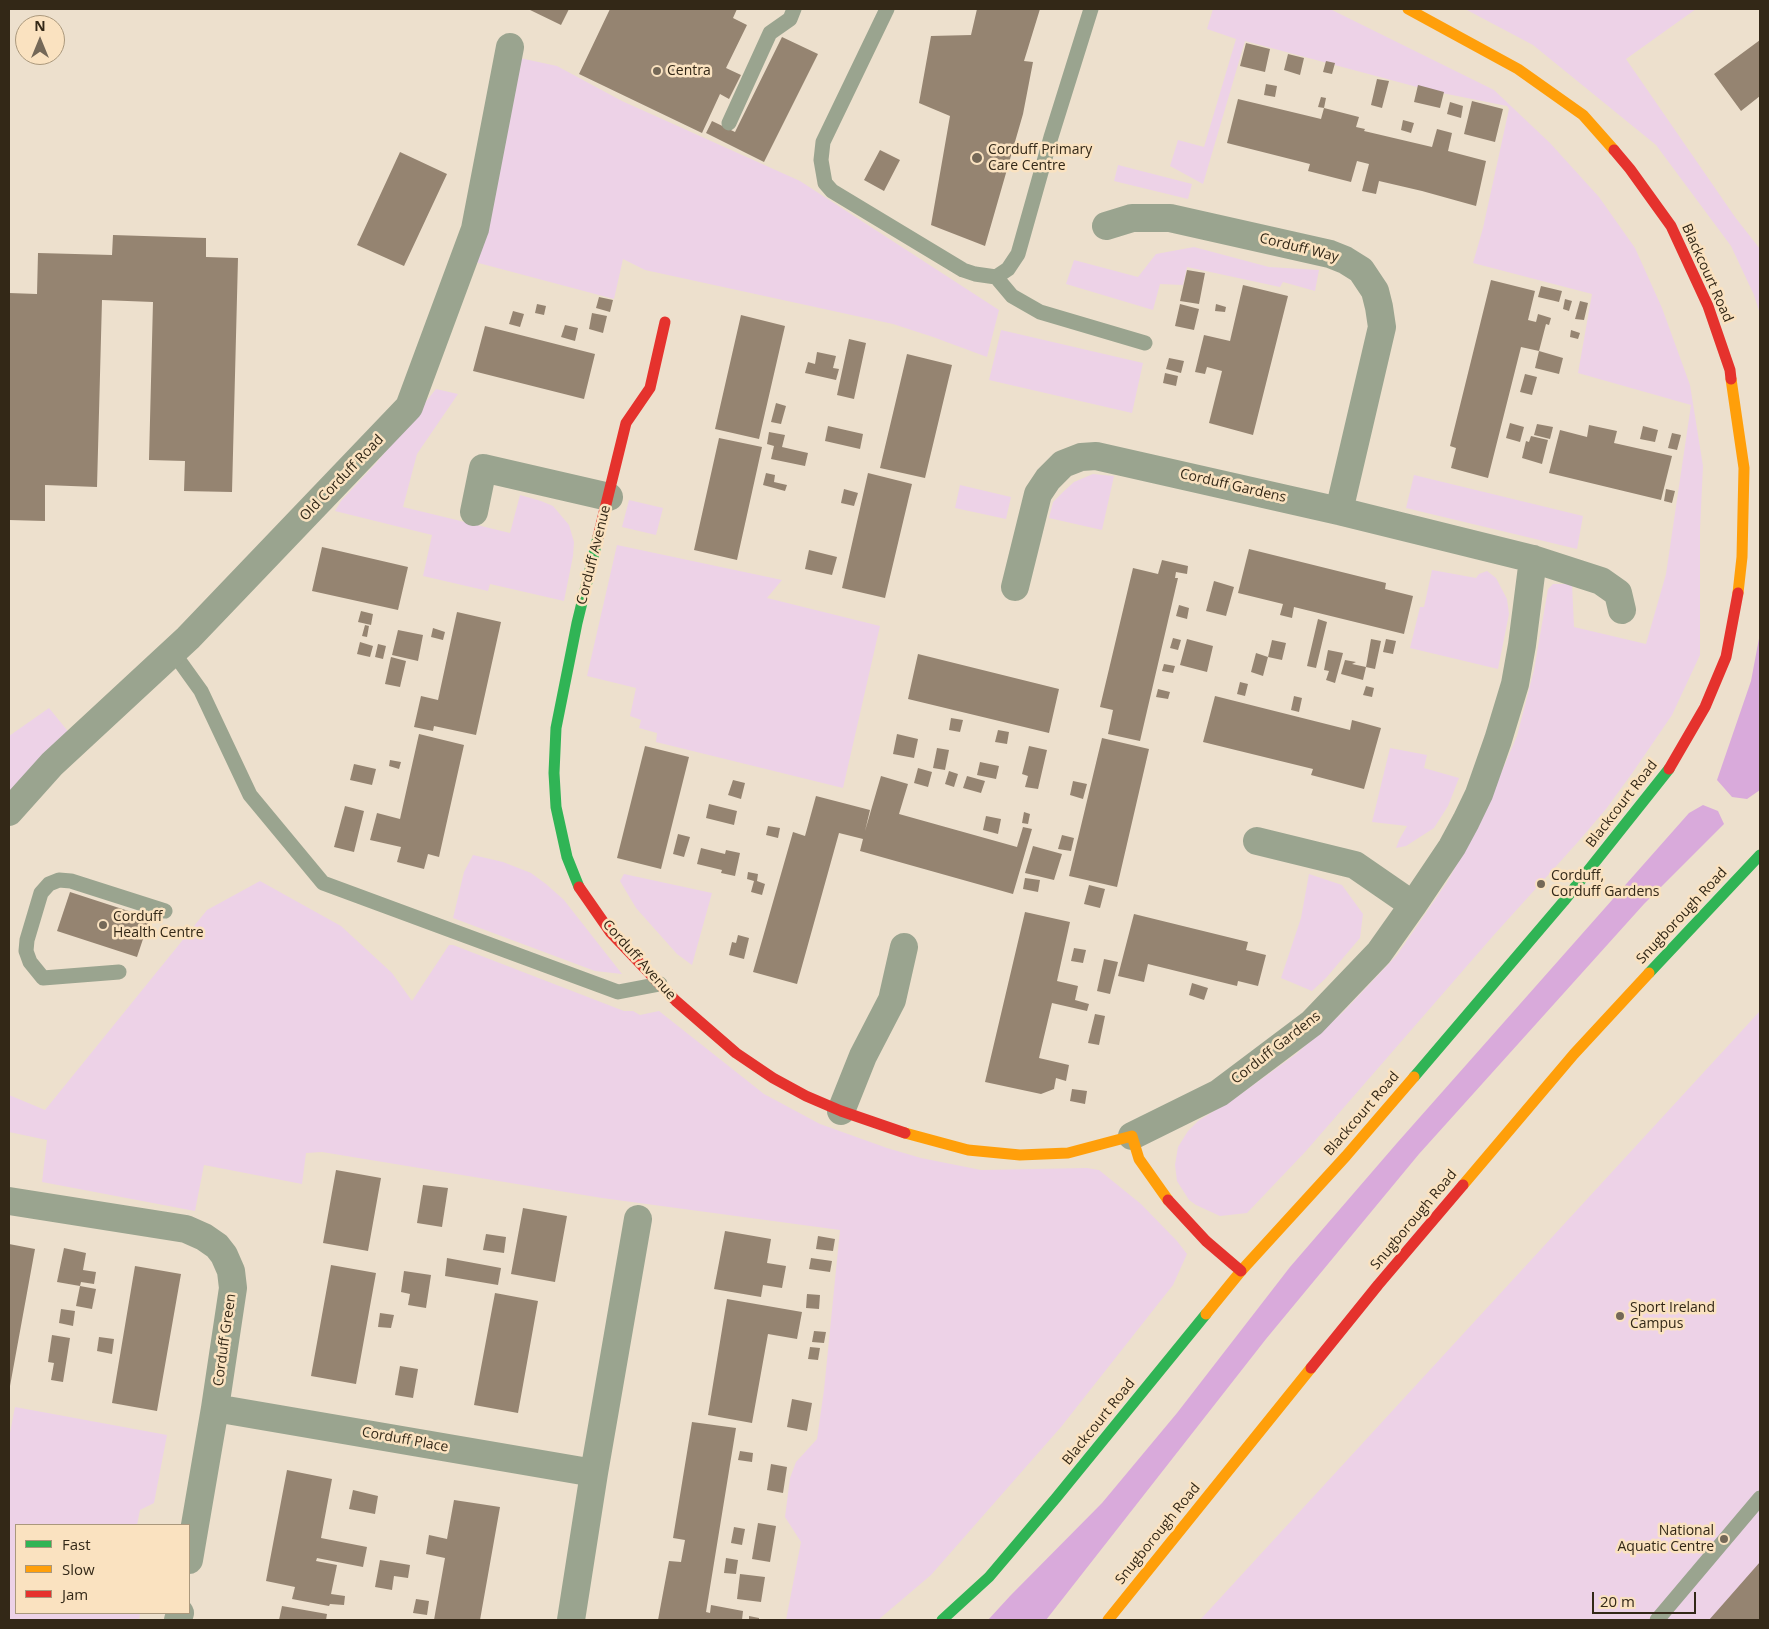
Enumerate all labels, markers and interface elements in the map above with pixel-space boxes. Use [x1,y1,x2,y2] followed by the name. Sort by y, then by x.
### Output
[15,15,65,65] north arrow
[34,16,46,35] text: N
[667,63,711,79] place label: Centra
[651,65,663,77] marker: Centra
[988,142,1092,174] place label: Corduff Primary Care Centre
[970,151,984,165] marker: Corduff Primary Care Centre
[1678,221,1736,325] street label: Blackcourt Road
[1258,230,1340,266] street label: Corduff Way
[297,431,387,525] street label: Old Corduff Road
[1178,466,1288,506] street label: Corduff Gardens
[574,504,614,606] street label: Corduff Avenue
[1583,757,1661,851] street label: Blackcourt Road
[1633,864,1731,968] street label: Snugborough Road
[1551,868,1660,900] place label: Corduff, Corduff Gardens
[1535,878,1547,890] marker: Corduff, Corduff Gardens
[113,909,204,942] place label: Corduff Health Centre
[599,917,679,1003] street label: Corduff Avenue
[97,919,109,931] marker: Corduff Health Centre
[1228,1008,1324,1088] street label: Corduff Gardens
[1321,1069,1403,1159] street label: Blackcourt Road
[1367,1167,1461,1273] street label: Snugborough Road
[210,1293,240,1387] street label: Corduff Green
[1630,1300,1715,1332] place label: Sport Ireland Campus
[1614,1310,1626,1322] marker: Sport Ireland Campus
[1059,1376,1139,1468] street label: Blackcourt Road
[360,1424,450,1456] street label: Corduff Place
[1112,1480,1204,1588] street label: Snugborough Road
[1618,1523,1714,1555] place label: National Aquatic Centre
[15,1524,190,1614] legend
[1718,1533,1730,1545] marker: National Aquatic Centre
[62,1534,91,1554] text: Fast
[62,1559,95,1579] text: Slow
[1594,1582,1698,1614] scale bar
[62,1584,88,1604] text: Jam
[1600,1591,1635,1611] text: 20 m

